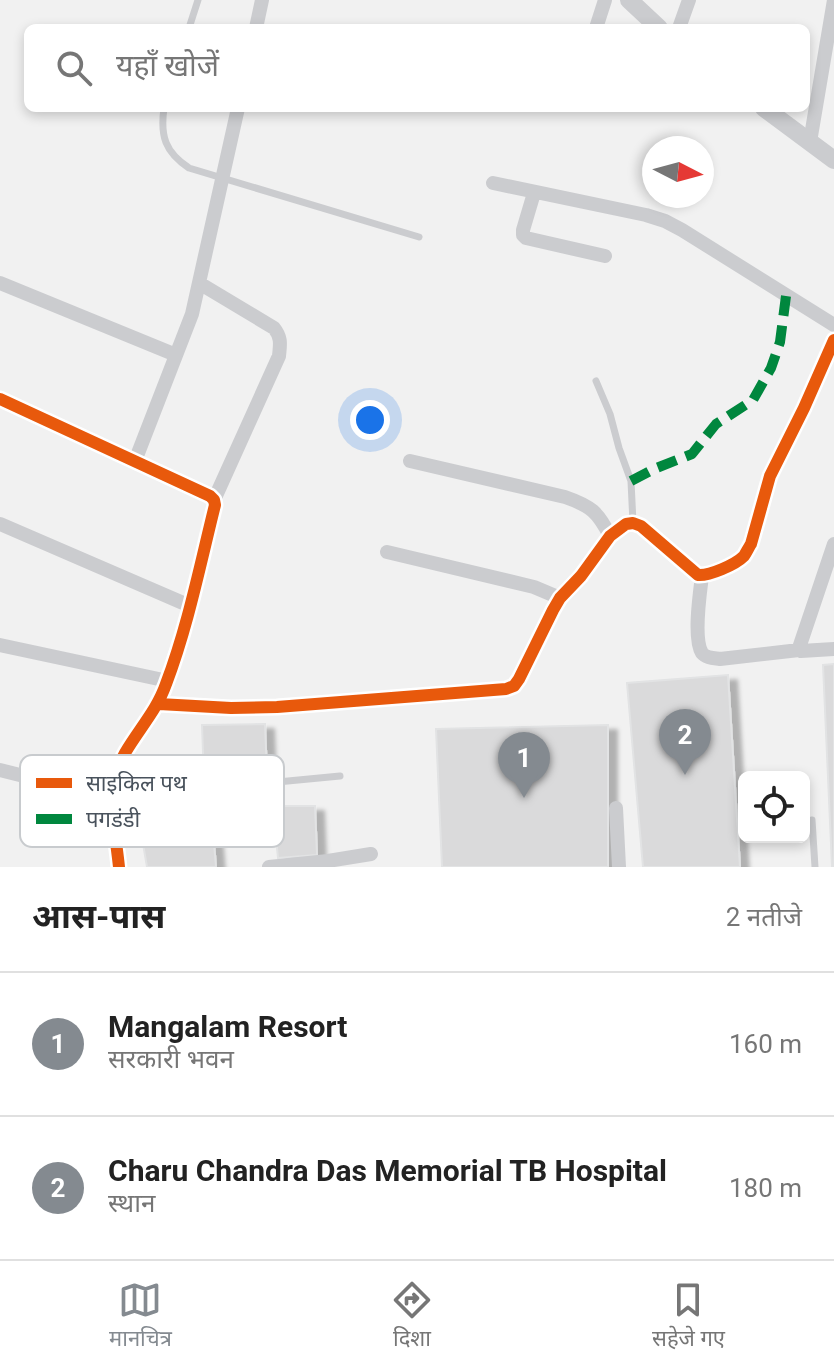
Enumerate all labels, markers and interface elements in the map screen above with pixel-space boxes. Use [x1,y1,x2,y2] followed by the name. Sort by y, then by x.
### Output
[24,24,810,112] search box
[52,46,96,90] icon: search
[116,48,219,83] text: यहाँ खोजें
[642,136,714,208] north arrow
[350,400,390,440] your location
[659,709,711,775] pin: 2
[498,732,550,798] pin: 1
[20,755,284,847] legend
[86,771,188,796] text: साइकिल पथ
[738,771,810,843] map controls
[738,771,810,843] button: locate
[86,807,140,832] text: पगडंडी
[32,896,165,936] text: आस-पास
[726,902,802,932] text: 2 नतीजे
[108,1009,347,1044] text: Mangalam Resort
[51,1029,65,1059] text: 1
[729,1029,802,1059] text: 160 m
[108,1044,234,1074] text: सरकारी भवन
[108,1153,667,1188] text: Charu Chandra Das Memorial TB Hospital
[51,1173,65,1203] text: 2
[729,1173,802,1203] text: 180 m
[108,1188,155,1218] text: स्थान
[109,1278,172,1355] tab: मानचित्र
[390,1278,434,1355] tab: दिशा
[652,1278,725,1355] tab: सहेजे गए

